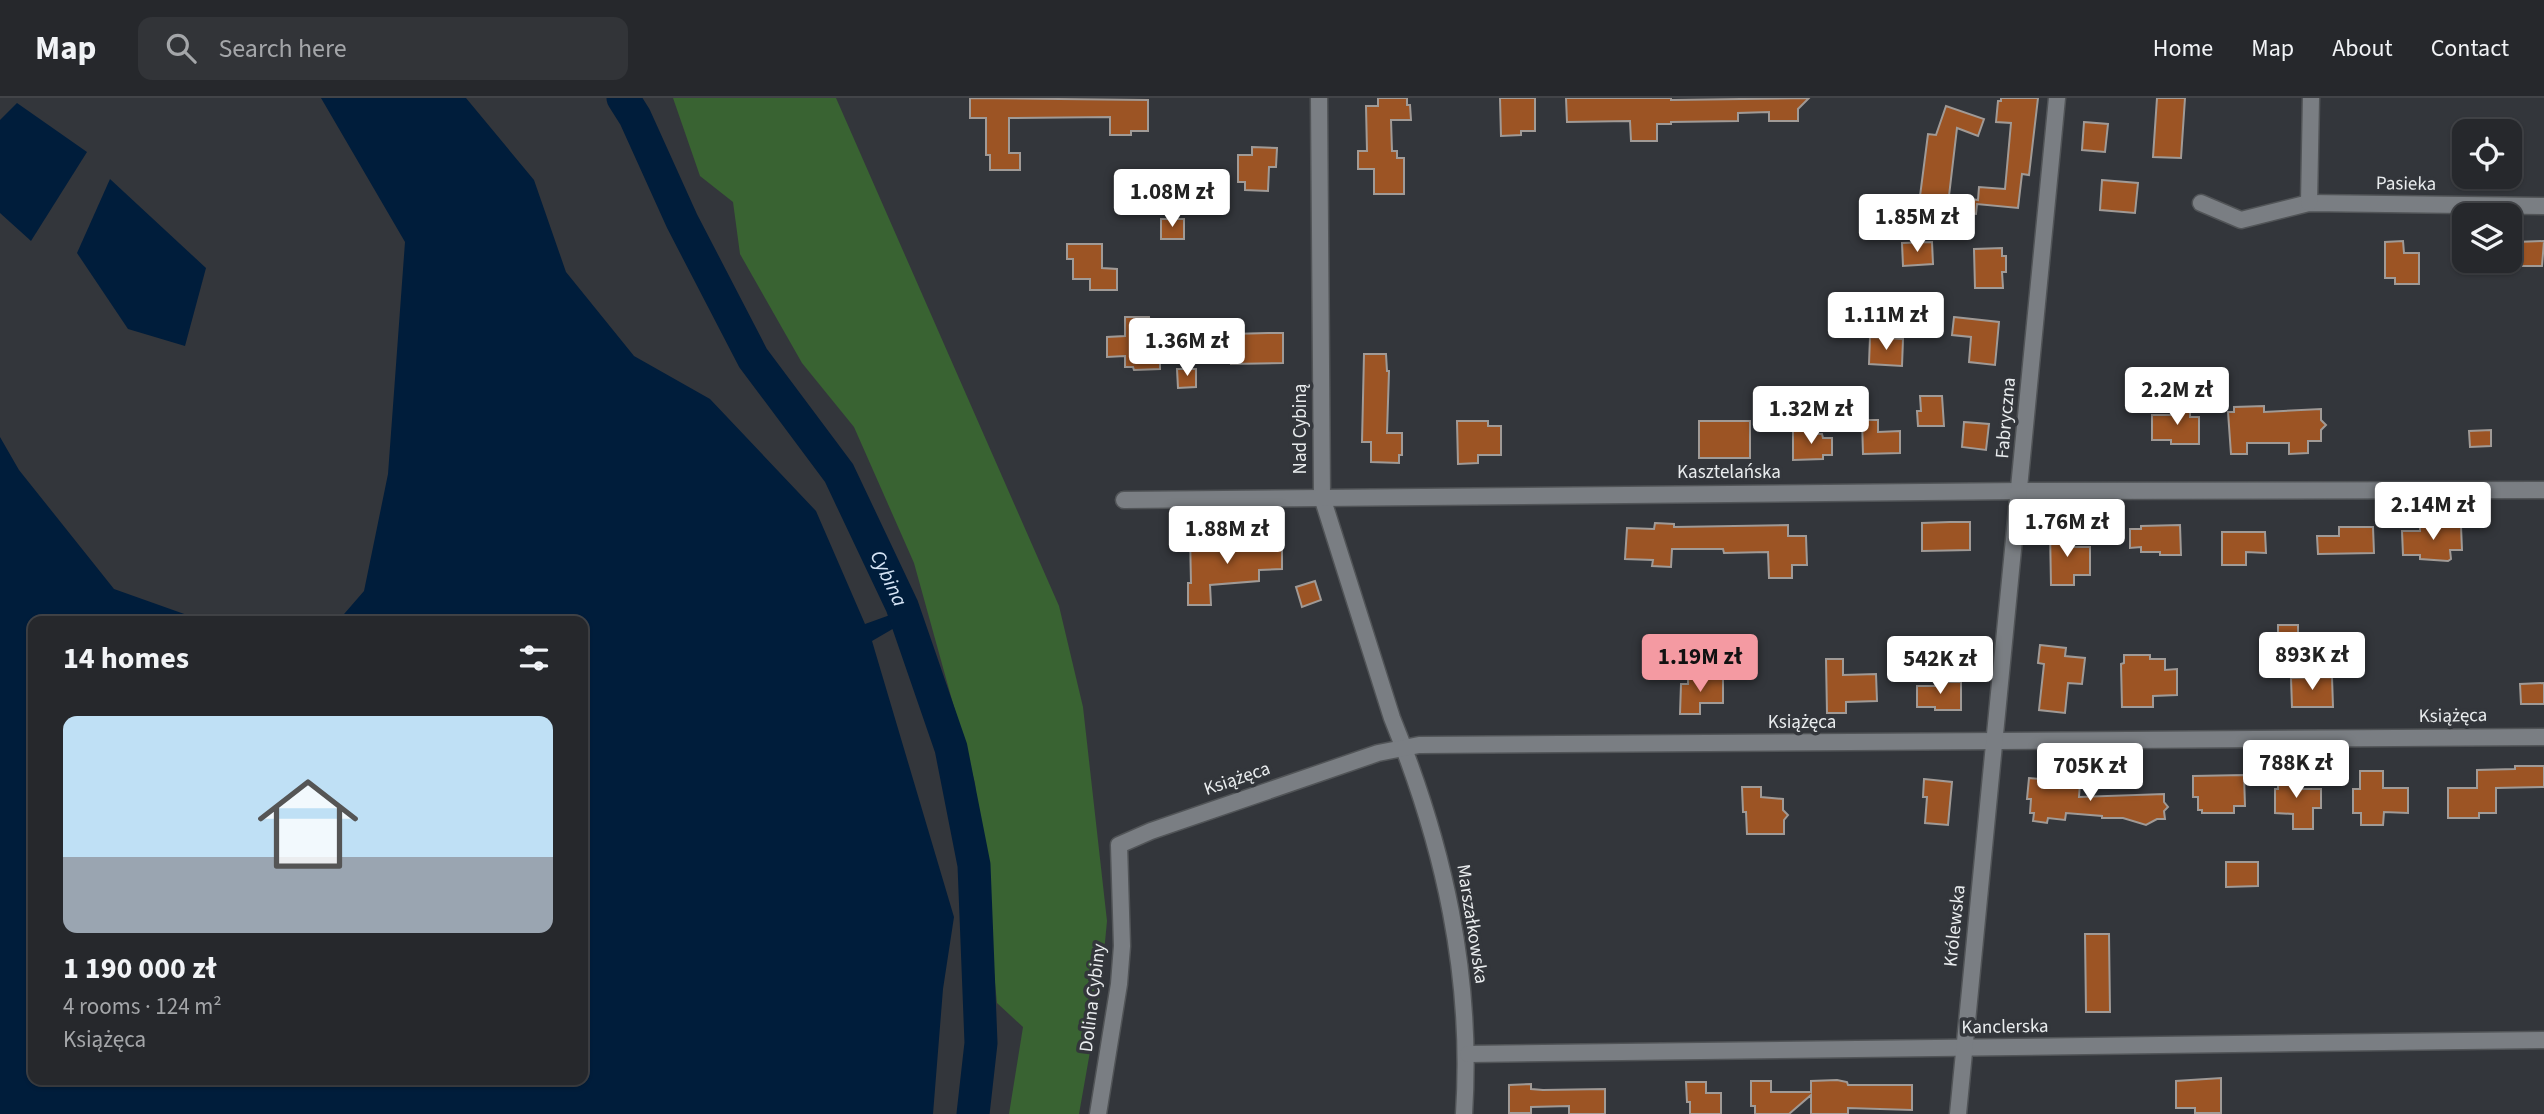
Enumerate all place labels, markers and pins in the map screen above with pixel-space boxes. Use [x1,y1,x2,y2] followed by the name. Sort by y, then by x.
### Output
[1100,170,1244,229] pin: 1.08M zł
[1845,194,1989,254] pin: 1.85M zł
[1814,292,1958,352] pin: 1.11M zł
[1115,318,1259,378] pin: 1.36M zł
[2112,368,2242,427] pin: 2.2M zł
[1739,386,1883,446] pin: 1.32M zł
[2361,482,2505,542] pin: 2.14M zł
[1995,500,2139,559] pin: 1.76M zł
[1155,506,1299,566] pin: 1.88M zł
[2247,632,2377,692] pin: 893K zł
[1628,634,1772,694] pin: 1.19M zł
[1875,636,2005,696] pin: 542K zł
[2231,740,2361,800] pin: 788K zł
[2025,744,2155,803] pin: 705K zł

